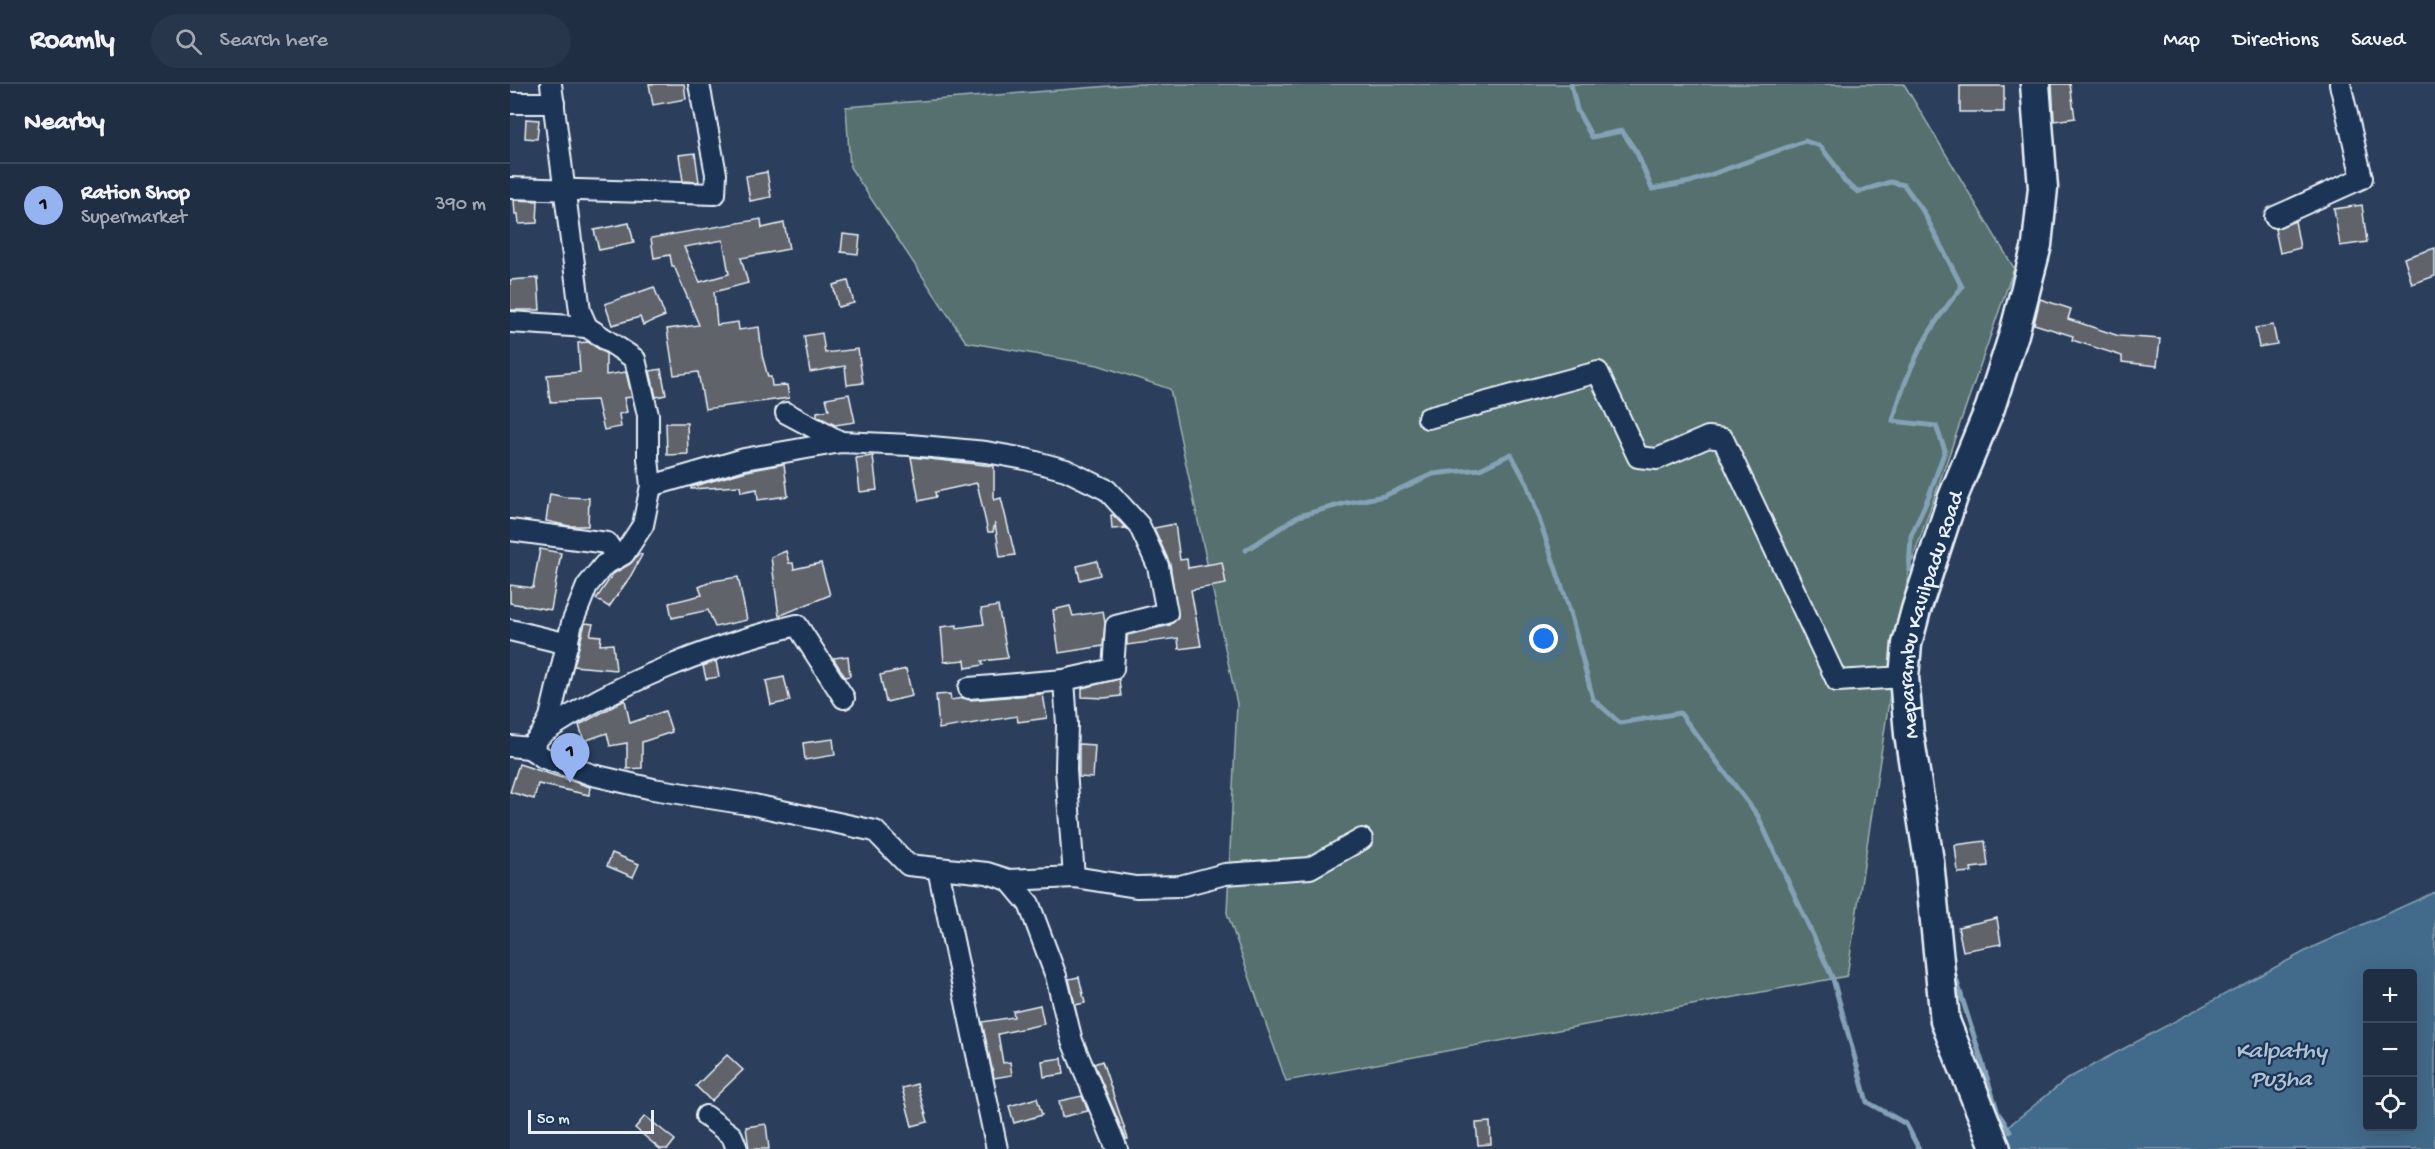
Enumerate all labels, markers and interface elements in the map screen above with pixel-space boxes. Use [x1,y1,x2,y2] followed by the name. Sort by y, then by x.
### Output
[151,14,571,68] search box
[30,25,115,58] text: Roamly
[172,25,205,58] icon: search
[220,28,328,54] text: Search here
[2163,29,2200,54] text: Map
[2233,29,2318,54] text: Directions
[2351,29,2405,54] text: Saved
[24,108,105,139] text: Nearby
[81,181,190,207] text: Ration Shop
[39,194,48,217] text: 1
[435,194,486,217] text: 390 m
[81,207,187,230] text: Supermarket
[1895,486,1972,740] street label: Meparambu Kavilpadu Road
[1529,624,1558,653] your location
[550,734,590,783] pin: 1
[2363,969,2417,1131] map controls
[2363,969,2417,1023] button: +
[2363,1023,2417,1077] button: −
[2235,1038,2329,1095] water label: Kalpathy Puzha
[2363,1077,2417,1131] button: locate
[528,1107,654,1134] scale bar
[537,1111,570,1130] text: 50 m

